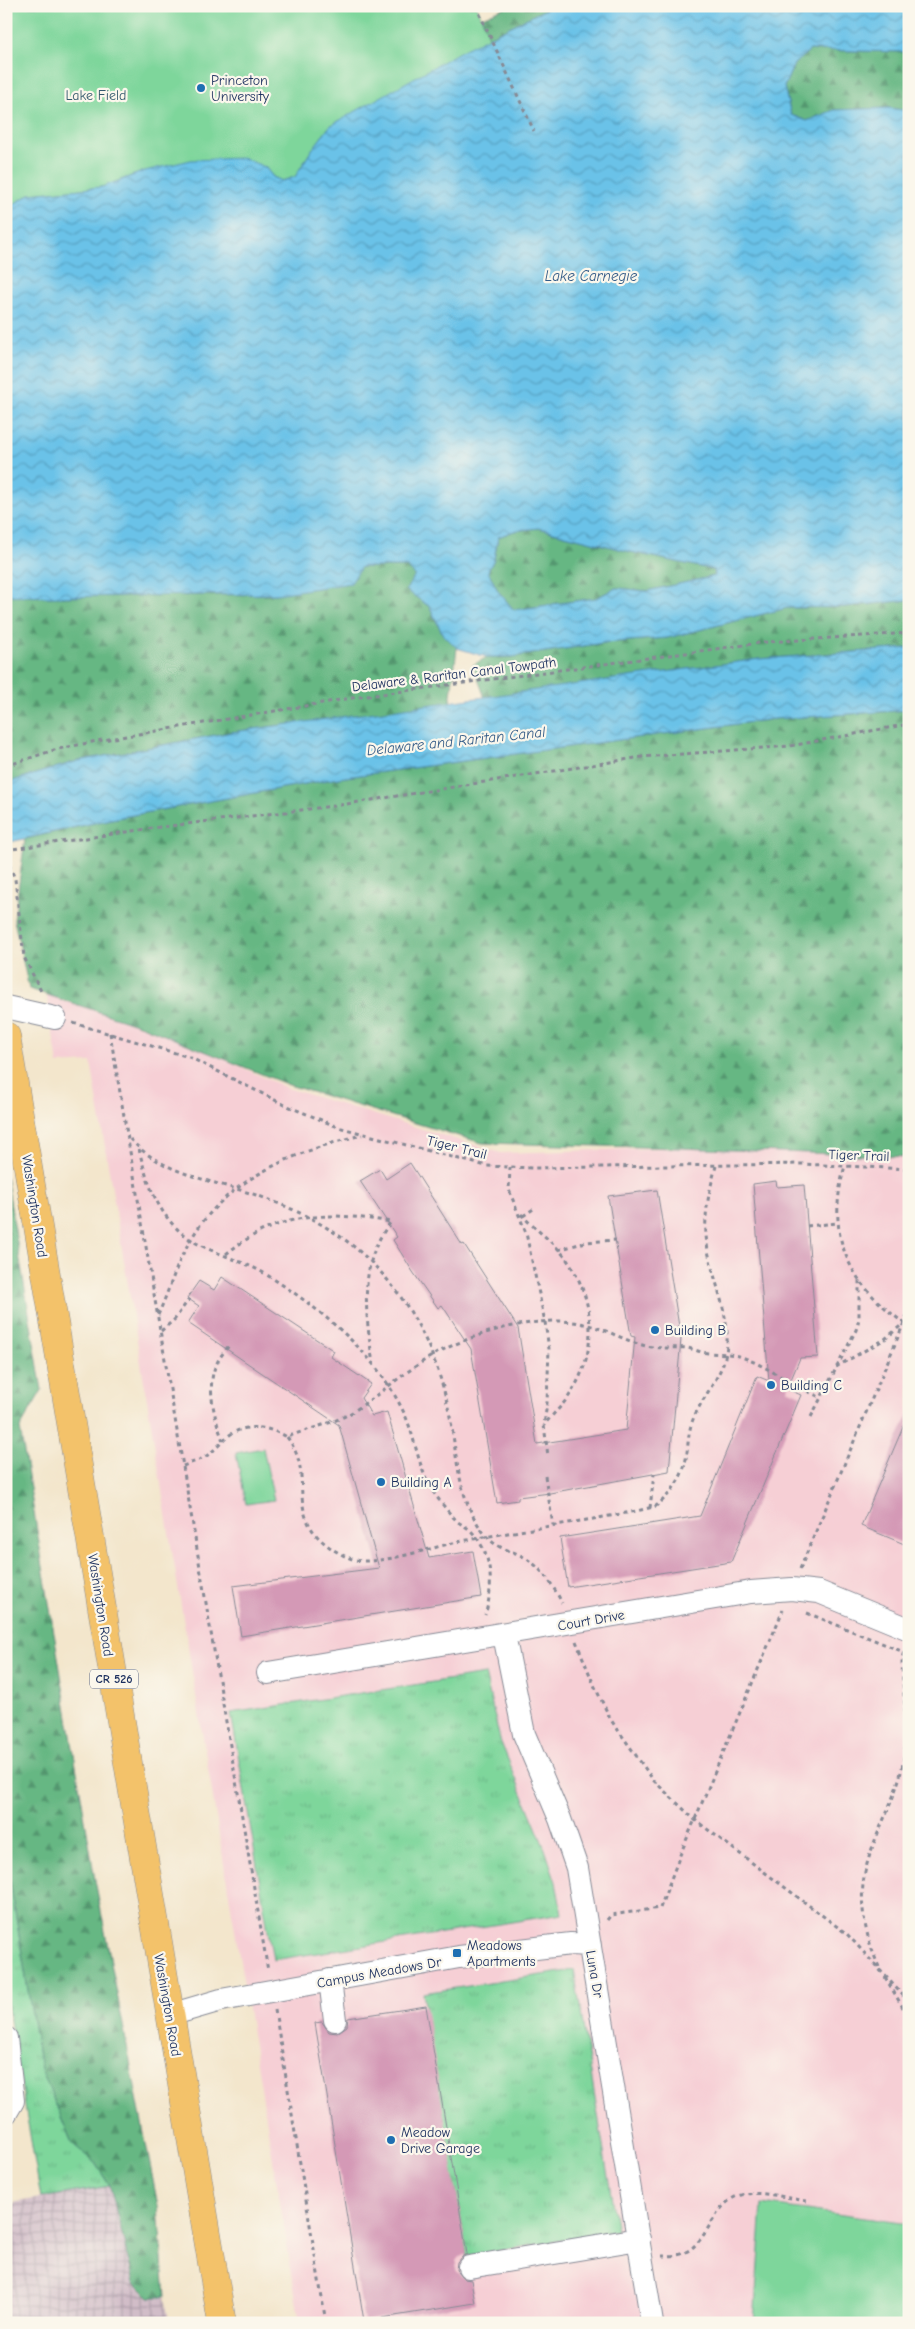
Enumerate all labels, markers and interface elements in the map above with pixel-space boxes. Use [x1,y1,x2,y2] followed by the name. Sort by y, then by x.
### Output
[211,72,270,105] place label: Princeton University
[195,82,207,94] marker: Princeton University
[66,87,126,104] park label: Lake Field
[545,267,638,285] water label: Lake Carnegie
[351,654,557,695] street label: Delaware & Raritan Canal Towpath
[366,723,547,759] water label: Delaware and Raritan Canal
[425,1132,489,1163] street label: Tiger Trail
[828,1146,890,1165] street label: Tiger Trail
[18,1154,51,1259] street label: Washington Road
[665,1322,727,1339] place label: Building B
[649,1324,661,1336] marker: Building B
[781,1377,843,1394] place label: Building C
[765,1379,777,1391] marker: Building C
[391,1474,452,1491] place label: Building A
[375,1476,387,1488] marker: Building A
[84,1553,117,1658] street label: Washington Road
[556,1606,626,1635] street label: Court Drive
[90,1670,138,1688] road number: CR 526
[467,1937,536,1970] place label: Meadows Apartments
[451,1947,463,1959] marker: Meadows Apartments
[582,1949,607,2000] street label: Luna Dr
[150,1953,185,2058] street label: Washington Road
[315,1953,443,1992] street label: Campus Meadows Dr
[401,2124,480,2157] place label: Meadow Drive Garage
[385,2134,397,2146] marker: Meadow Drive Garage

